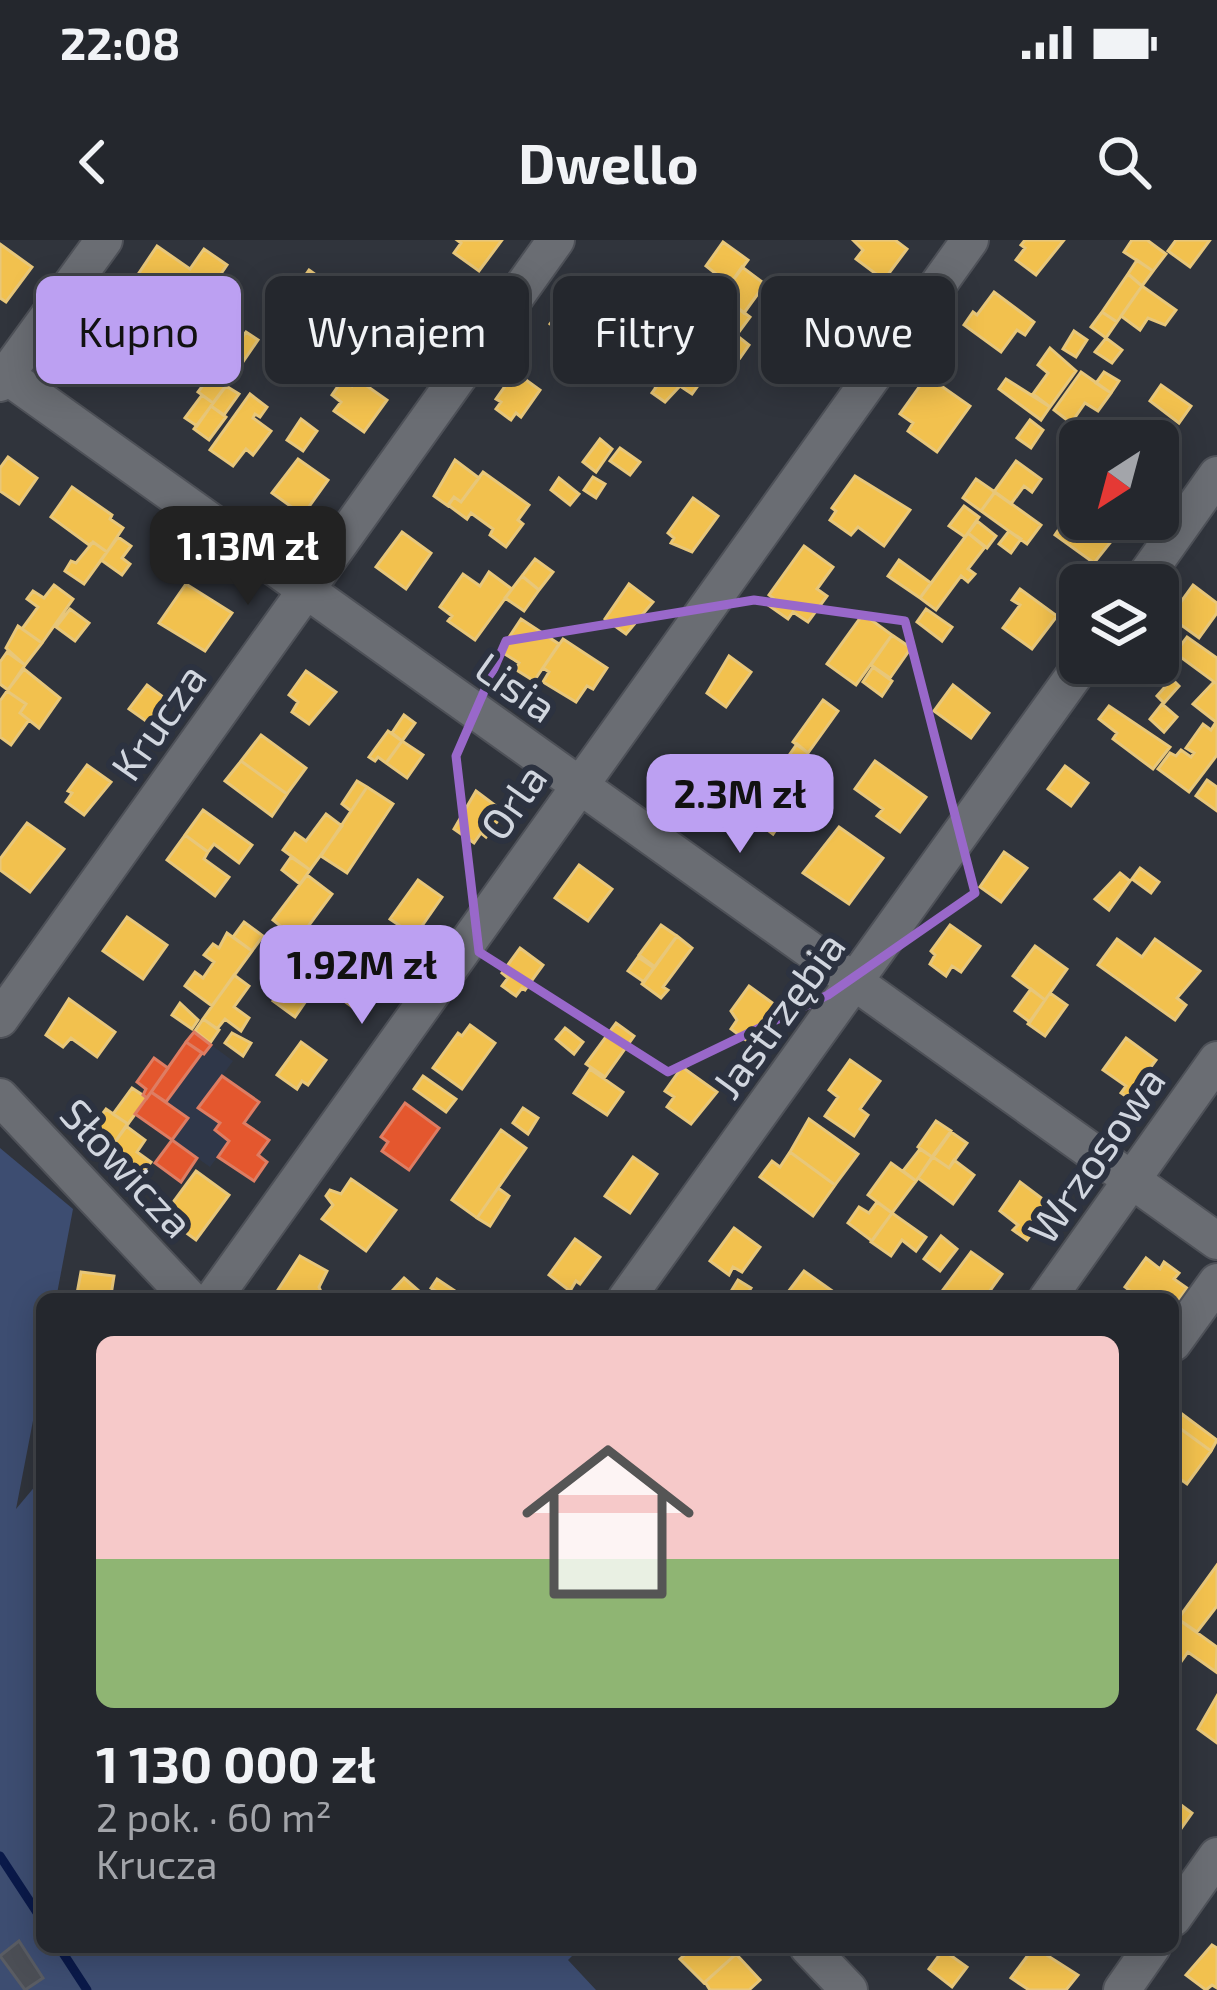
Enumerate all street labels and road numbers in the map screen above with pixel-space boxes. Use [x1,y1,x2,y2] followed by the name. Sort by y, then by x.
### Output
[467,641,567,731] street label: Lisia
[99,653,215,789] street label: Krucza
[468,754,556,848] street label: Orla
[700,921,854,1107] street label: Jastrzębia
[1016,1056,1174,1252] street label: Wrzosowa
[51,1087,205,1247] street label: Słowicza

